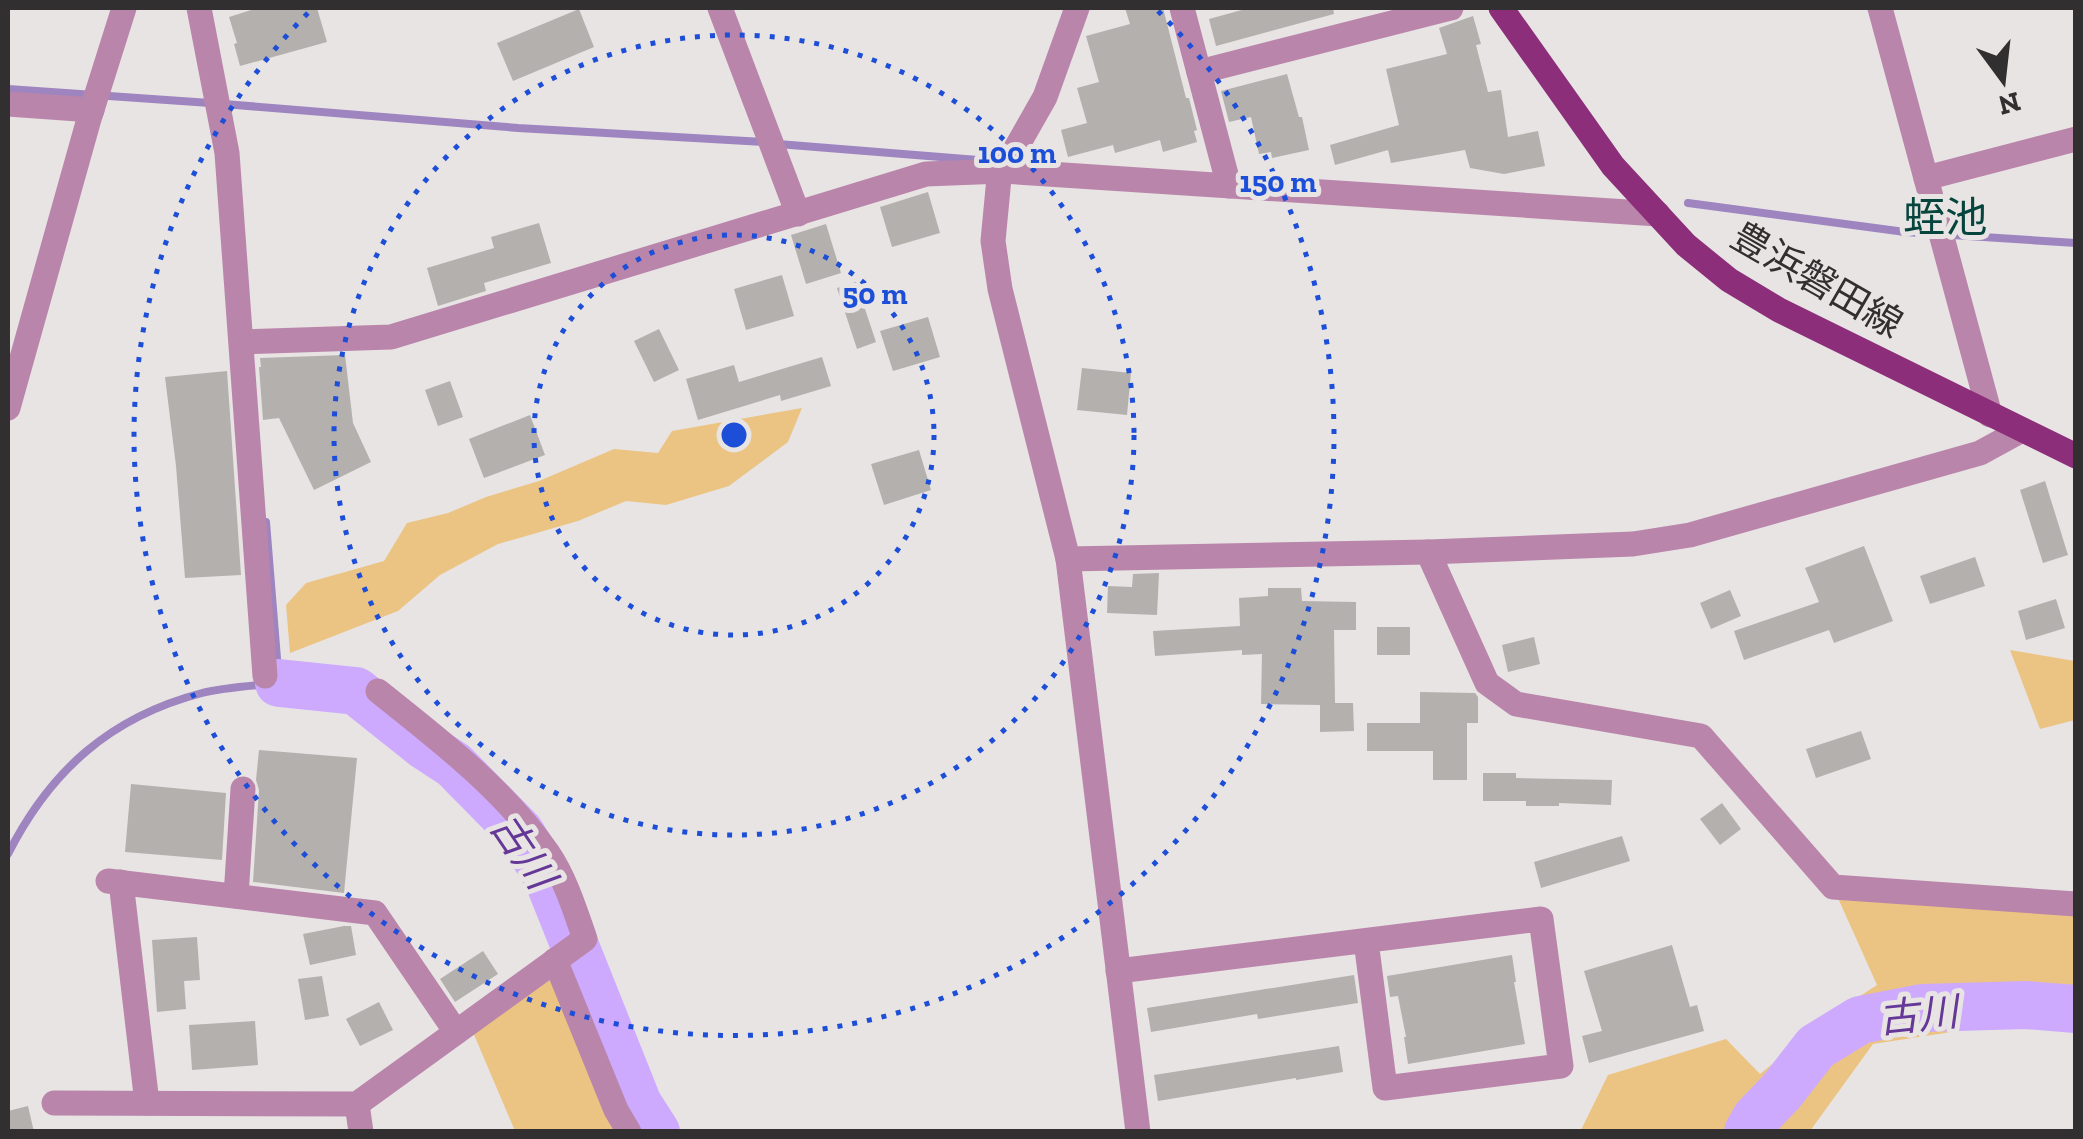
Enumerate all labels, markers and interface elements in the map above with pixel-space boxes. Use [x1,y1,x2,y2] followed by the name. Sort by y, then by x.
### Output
[1953,30,2053,130] north arrow
[1995,85,2024,122] text: N
[978,135,1056,171] text: 100 m
[1240,164,1316,200] text: 150 m
[1903,192,1987,243] district label: 蛭池
[1723,213,1911,347] street label: 豊浜磐田線
[843,276,907,312] text: 50 m
[716,417,752,453] centre of rings
[481,804,568,901] water label: 古川
[1876,987,1964,1043] water label: 古川

